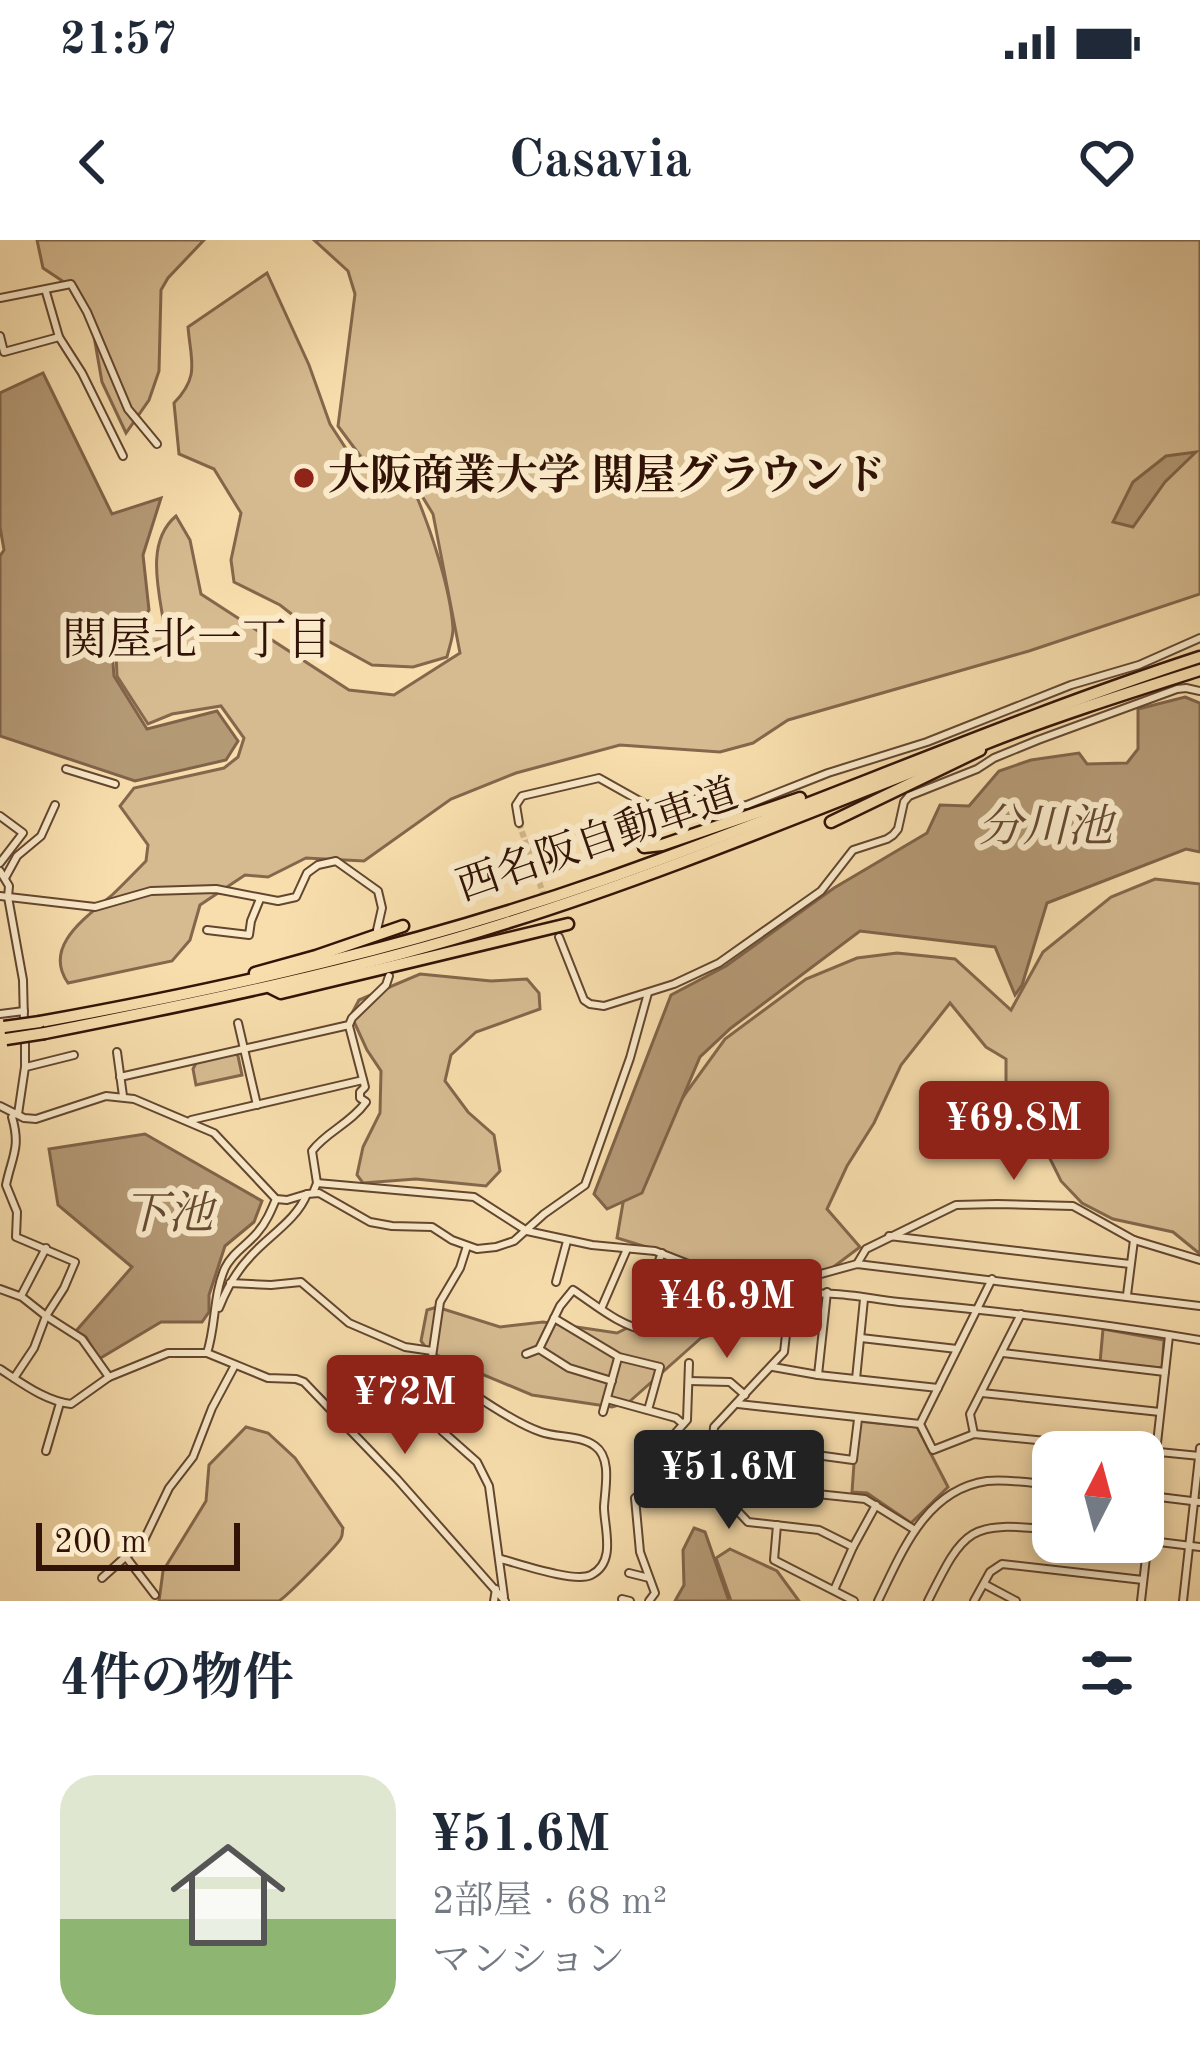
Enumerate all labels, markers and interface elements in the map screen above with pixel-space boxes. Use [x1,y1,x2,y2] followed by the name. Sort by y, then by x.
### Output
[60,19,177,64] text: 21:57
[60,129,126,195] icon: back
[1074,129,1140,195] icon: heart
[508,135,692,189] text: Casavia
[328,453,886,499] place label: 大阪商業大学 関屋グラウンド
[291,465,317,491] marker: 大阪商業大学 関屋グラウンド
[62,617,332,665] district label: 関屋北一丁目
[451,771,744,910] street label: 西名阪自動車道
[977,803,1117,852] water label: 分川池
[916,1081,1112,1183] pin: ¥69.8M
[946,1100,1082,1139] text: ¥69.8M
[123,1190,218,1239] water label: 下池
[629,1259,825,1361] pin: ¥46.9M
[659,1278,795,1317] text: ¥46.9M
[334,1355,476,1457] pin: ¥72M
[354,1374,456,1413] text: ¥72M
[631,1430,827,1532] pin: ¥51.6M
[1032,1431,1164,1563] north arrow
[1032,1431,1164,1563] map controls
[661,1449,797,1488] text: ¥51.6M
[36,1517,240,1570] scale bar
[54,1527,147,1560] text: 200 m
[1074,1640,1140,1706] icon: filters
[60,1655,294,1706] text: 4件の物件
[432,1811,610,1862] text: ¥51.6M
[156,1823,300,1967] icon: home
[432,1883,667,1922] text: 2部屋 · 68 m²
[432,1942,625,1981] text: マンション

